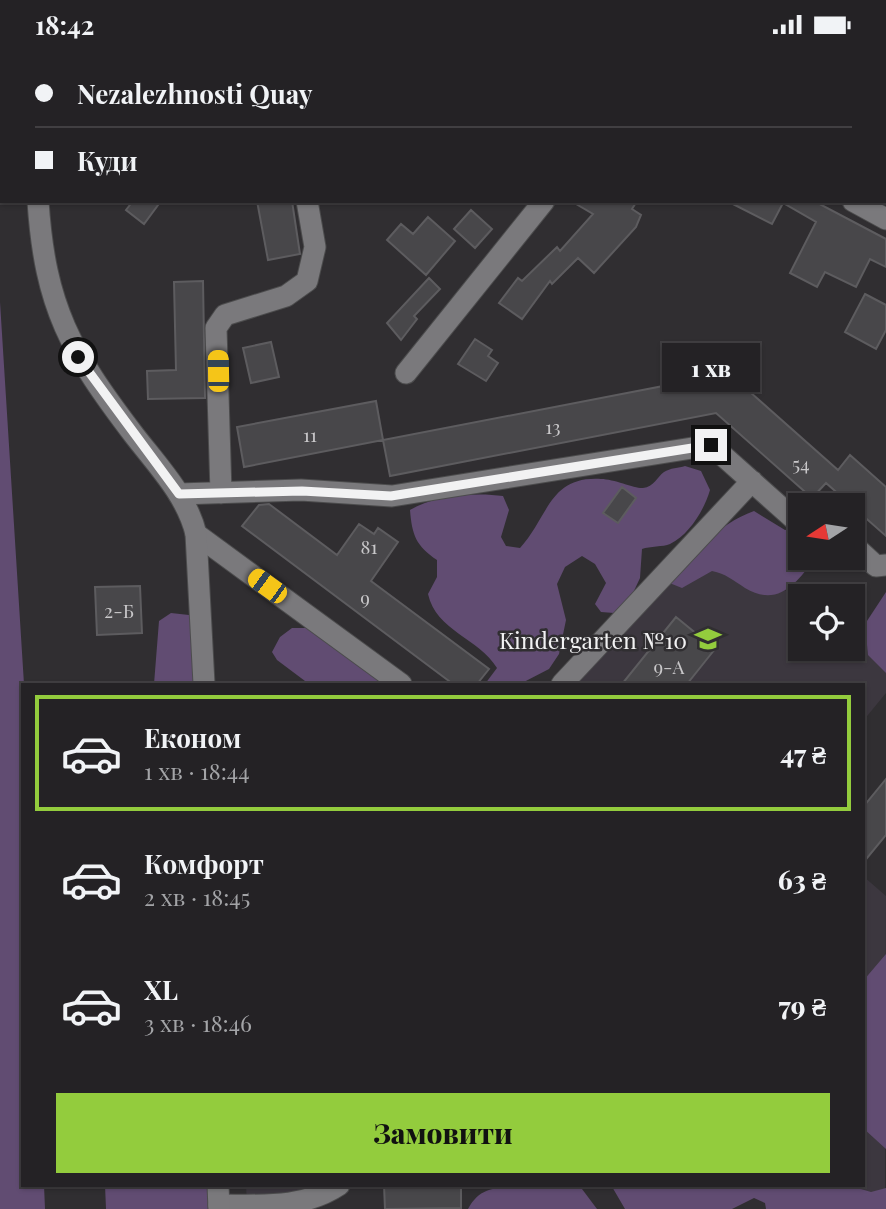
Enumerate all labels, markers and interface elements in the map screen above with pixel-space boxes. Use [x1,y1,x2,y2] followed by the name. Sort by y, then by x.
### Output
[35,7,94,42] text: 18:42
[77,76,312,111] text: Nezalezhnosti Quay
[77,143,138,178] text: Куди
[62,341,94,373] route start
[662,343,760,393] callout: 1 хв
[208,350,229,392] car
[691,352,731,383] text: 1 хв
[545,413,561,439] house number: 13
[303,421,317,447] house number: 11
[695,429,727,461] route end
[792,450,810,476] house number: 54
[788,493,864,571] north arrow
[788,493,865,661] map controls
[361,533,377,559] house number: 81
[244,565,291,607] car
[360,584,370,610] house number: 9
[788,584,865,661] button: locate
[104,597,134,623] house number: 2-Б
[499,624,687,655] place label: Kindergarten №10
[693,624,723,654] school or university icon: Kindergarten №10
[653,653,686,679] house number: 9-А
[144,720,241,755] text: Економ
[60,722,123,785] icon: car
[780,736,826,771] text: 47 ₴
[144,755,250,786] text: 1 хв · 18:44
[144,846,264,881] text: Комфорт
[60,848,123,911] icon: car
[778,862,826,897] text: 63 ₴
[144,881,250,912] text: 2 хв · 18:45
[144,972,178,1007] text: XL
[60,974,123,1037] icon: car
[779,988,826,1023] text: 79 ₴
[144,1007,252,1038] text: 3 хв · 18:46
[56,1093,830,1173] button: Замовити

